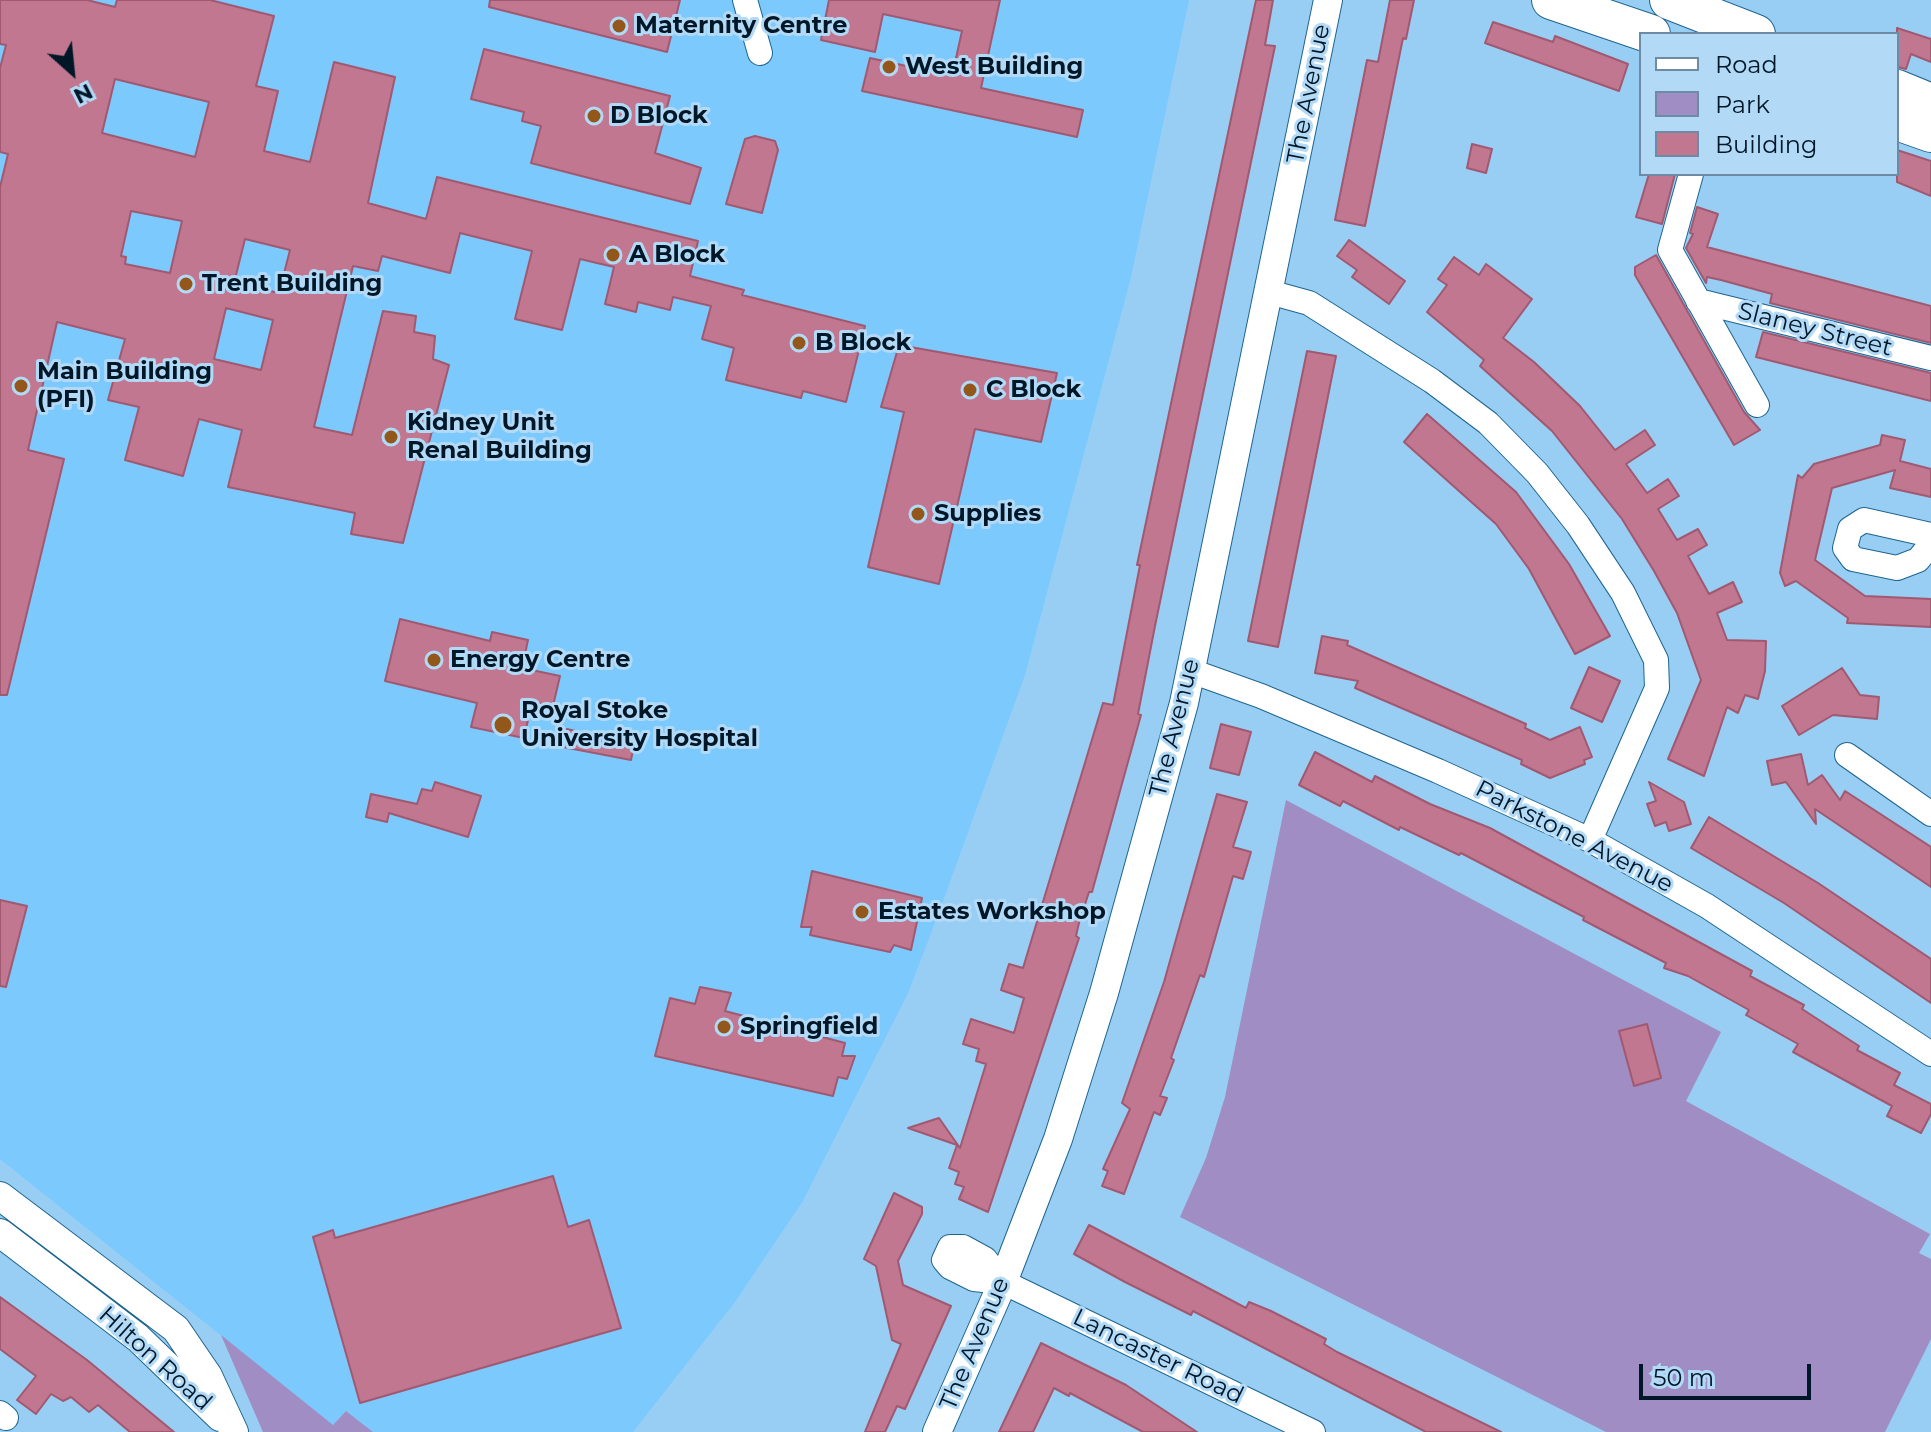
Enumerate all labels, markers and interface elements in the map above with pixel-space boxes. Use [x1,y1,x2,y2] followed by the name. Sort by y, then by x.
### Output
[635,12,847,40] place label: Maternity Centre
[610,17,628,35] marker: Maternity Centre
[1281,22,1337,166] street label: The Avenue
[32,32,112,112] north arrow
[1639,32,1899,176] legend
[1715,50,1778,79] text: Road
[905,53,1083,81] place label: West Building
[880,58,898,76] marker: West Building
[69,78,97,110] text: N
[1715,90,1770,119] text: Park
[610,102,708,130] place label: D Block
[585,107,603,125] marker: D Block
[1715,130,1818,159] text: Building
[629,241,725,269] place label: A Block
[604,246,622,264] marker: A Block
[202,270,382,298] place label: Trent Building
[177,275,195,293] marker: Trent Building
[1735,297,1895,363] street label: Slaney Street
[815,329,911,357] place label: B Block
[790,334,808,352] marker: B Block
[37,358,212,414] place label: Main Building (PFI)
[986,376,1081,404] place label: C Block
[12,377,30,395] marker: Main Building (PFI)
[961,381,979,399] marker: C Block
[407,409,592,465] place label: Kidney Unit Renal Building
[382,428,400,446] marker: Kidney Unit Renal Building
[934,500,1041,528] place label: Supplies
[909,505,927,523] marker: Supplies
[450,646,630,674] place label: Energy Centre
[425,651,443,669] marker: Energy Centre
[1144,656,1206,800] street label: The Avenue
[521,697,758,753] place label: Royal Stoke University Hospital
[492,714,514,736] marker: Royal Stoke University Hospital
[1470,775,1678,899] street label: Parkstone Avenue
[878,898,1106,926] place label: Estates Workshop
[853,903,871,921] marker: Estates Workshop
[740,1013,878,1041] place label: Springfield
[715,1018,733,1036] marker: Springfield
[934,1273,1016,1415] street label: The Avenue
[93,1301,217,1417] street label: Hilton Road
[1068,1303,1248,1411] street label: Lancaster Road
[1643,1348,1815,1398] scale bar
[1653,1363,1714,1392] text: 50 m

